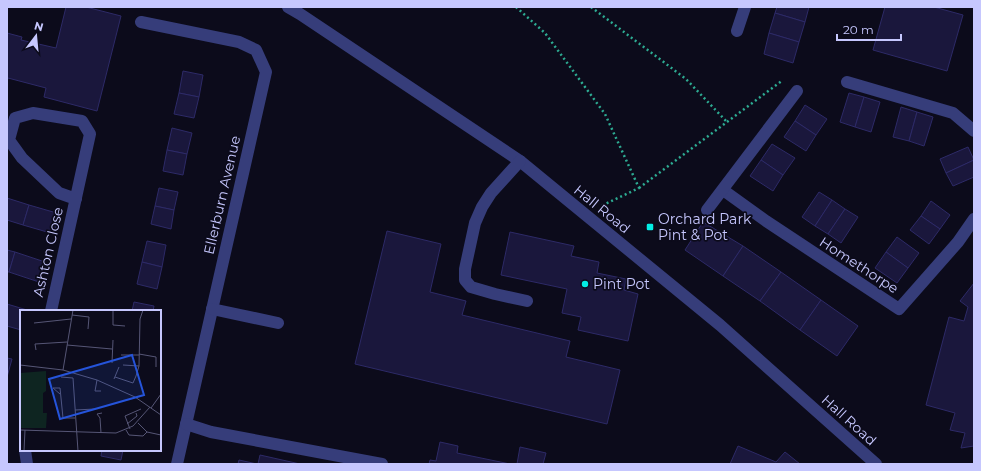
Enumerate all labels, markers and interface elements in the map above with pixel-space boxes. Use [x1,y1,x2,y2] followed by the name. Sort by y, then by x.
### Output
[16,16,56,56] north arrow
[837,16,901,42] scale bar
[33,18,45,34] text: N
[843,22,874,37] text: 20 m
[200,134,244,256] street label: Ellerburn Avenue
[570,181,634,237] street label: Hall Road
[29,205,67,299] street label: Ashton Close
[658,210,752,244] place label: Orchard Park Pint & Pot
[645,222,655,232] marker: Orchard Park Pint & Pot
[816,233,902,297] street label: Homethorpe
[593,275,650,293] place label: Pint Pot
[580,279,590,289] marker: Pint Pot
[20,310,161,451] inset map
[818,391,880,449] street label: Hall Road

